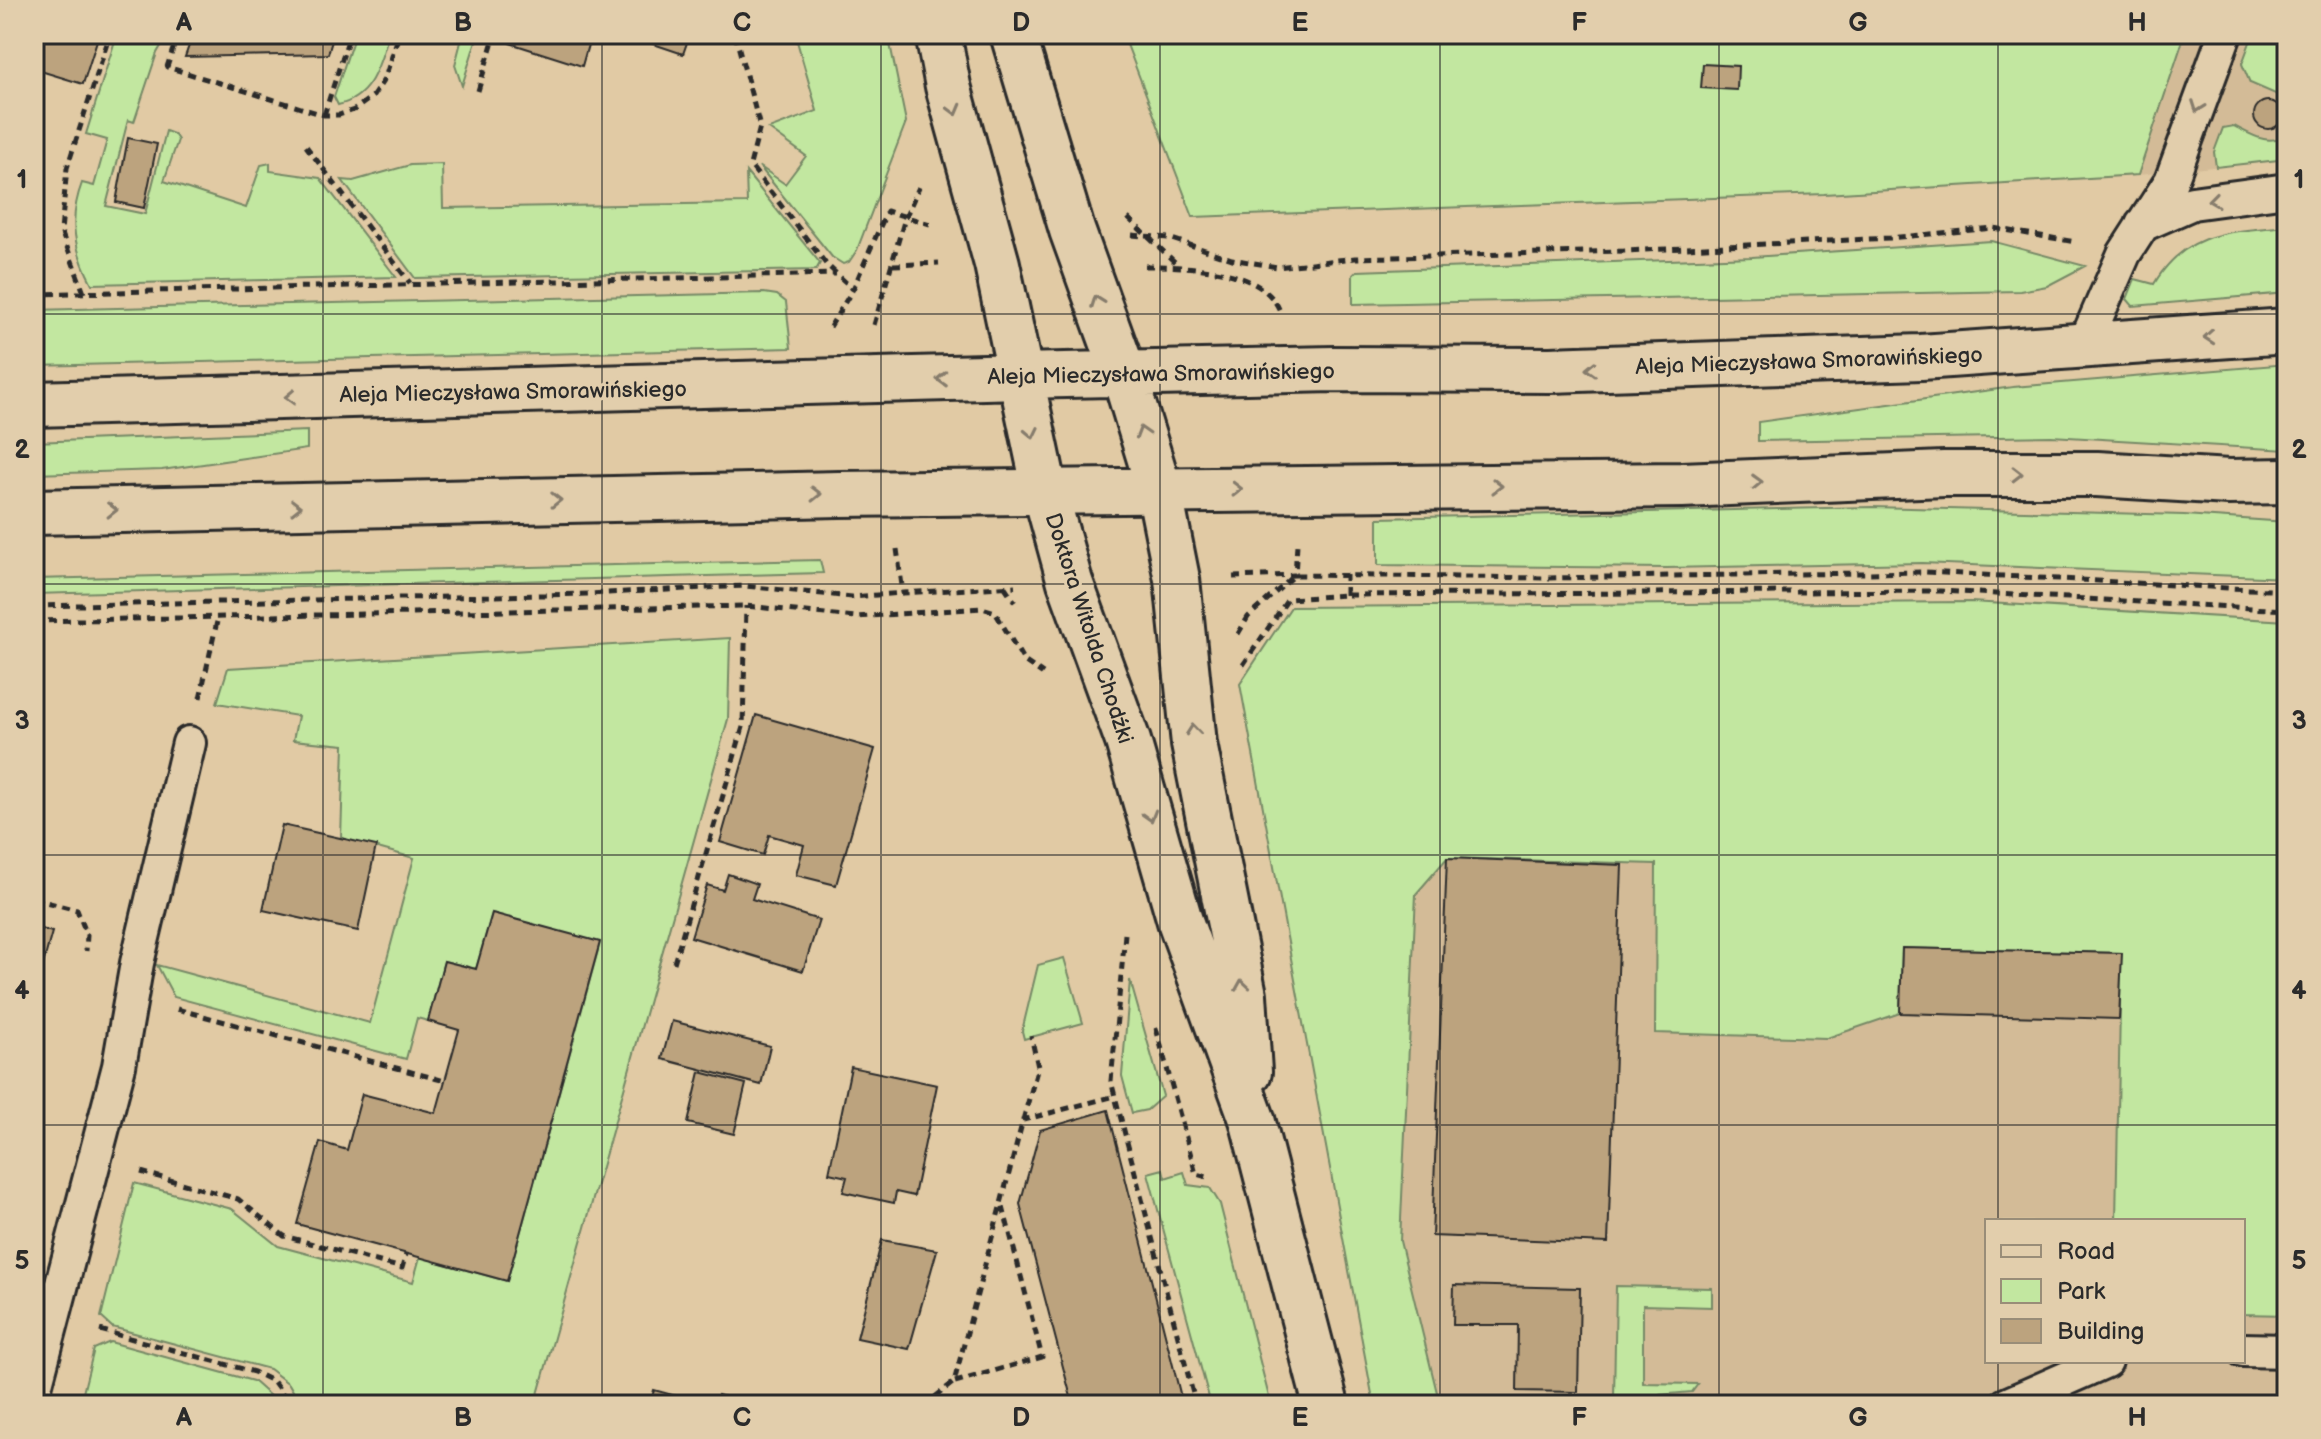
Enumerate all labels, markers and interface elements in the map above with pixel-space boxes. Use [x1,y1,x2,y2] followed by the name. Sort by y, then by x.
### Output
[175,8,192,39] text: A
[454,8,472,39] text: B
[733,8,751,39] text: C
[1012,8,1030,39] text: D
[1292,8,1309,39] text: E
[1571,8,1587,39] text: F
[1848,8,1868,39] text: G
[2127,8,2147,39] text: H
[2191,99,2208,113] one-way arrow
[945,103,962,117] one-way arrow
[17,165,27,196] text: 1
[2294,165,2304,196] text: 1
[2206,191,2219,208] one-way arrow
[1090,295,1107,309] one-way arrow
[2202,328,2215,345] one-way arrow
[1635,342,1983,381] street label: Aleja Mieczysława Smorawińskiego
[987,358,1335,391] street label: Aleja Mieczysława Smorawińskiego
[1584,360,1597,377] one-way arrow
[935,370,948,387] one-way arrow
[339,376,687,409] street label: Aleja Mieczysława Smorawińskiego
[283,388,296,405] one-way arrow
[1135,425,1151,439] one-way arrow
[1023,426,1040,439] one-way arrow
[14,435,30,466] text: 2
[2291,435,2307,466] text: 2
[2011,465,2024,483] one-way arrow
[1751,473,1764,490] one-way arrow
[1491,477,1504,495] one-way arrow
[1231,480,1244,497] one-way arrow
[810,486,823,503] one-way arrow
[550,492,563,509] one-way arrow
[290,498,303,515] one-way arrow
[106,502,119,519] one-way arrow
[1039,510,1139,747] street label: Doktora Witolda Chodźki
[14,706,30,737] text: 3
[2291,706,2307,737] text: 3
[1185,723,1202,736] one-way arrow
[1141,809,1157,822] one-way arrow
[14,976,30,1007] text: 4
[2291,976,2307,1007] text: 4
[1234,978,1251,992] one-way arrow
[1985,1219,2245,1363] legend
[2057,1237,2115,1266] text: Road
[14,1246,30,1277] text: 5
[2291,1246,2307,1277] text: 5
[2057,1277,2105,1306] text: Park
[2057,1317,2144,1346] text: Building
[175,1403,192,1434] text: A
[454,1403,472,1434] text: B
[733,1403,751,1434] text: C
[1012,1403,1030,1434] text: D
[1292,1403,1309,1434] text: E
[1571,1403,1587,1434] text: F
[1848,1403,1868,1434] text: G
[2127,1403,2147,1434] text: H

